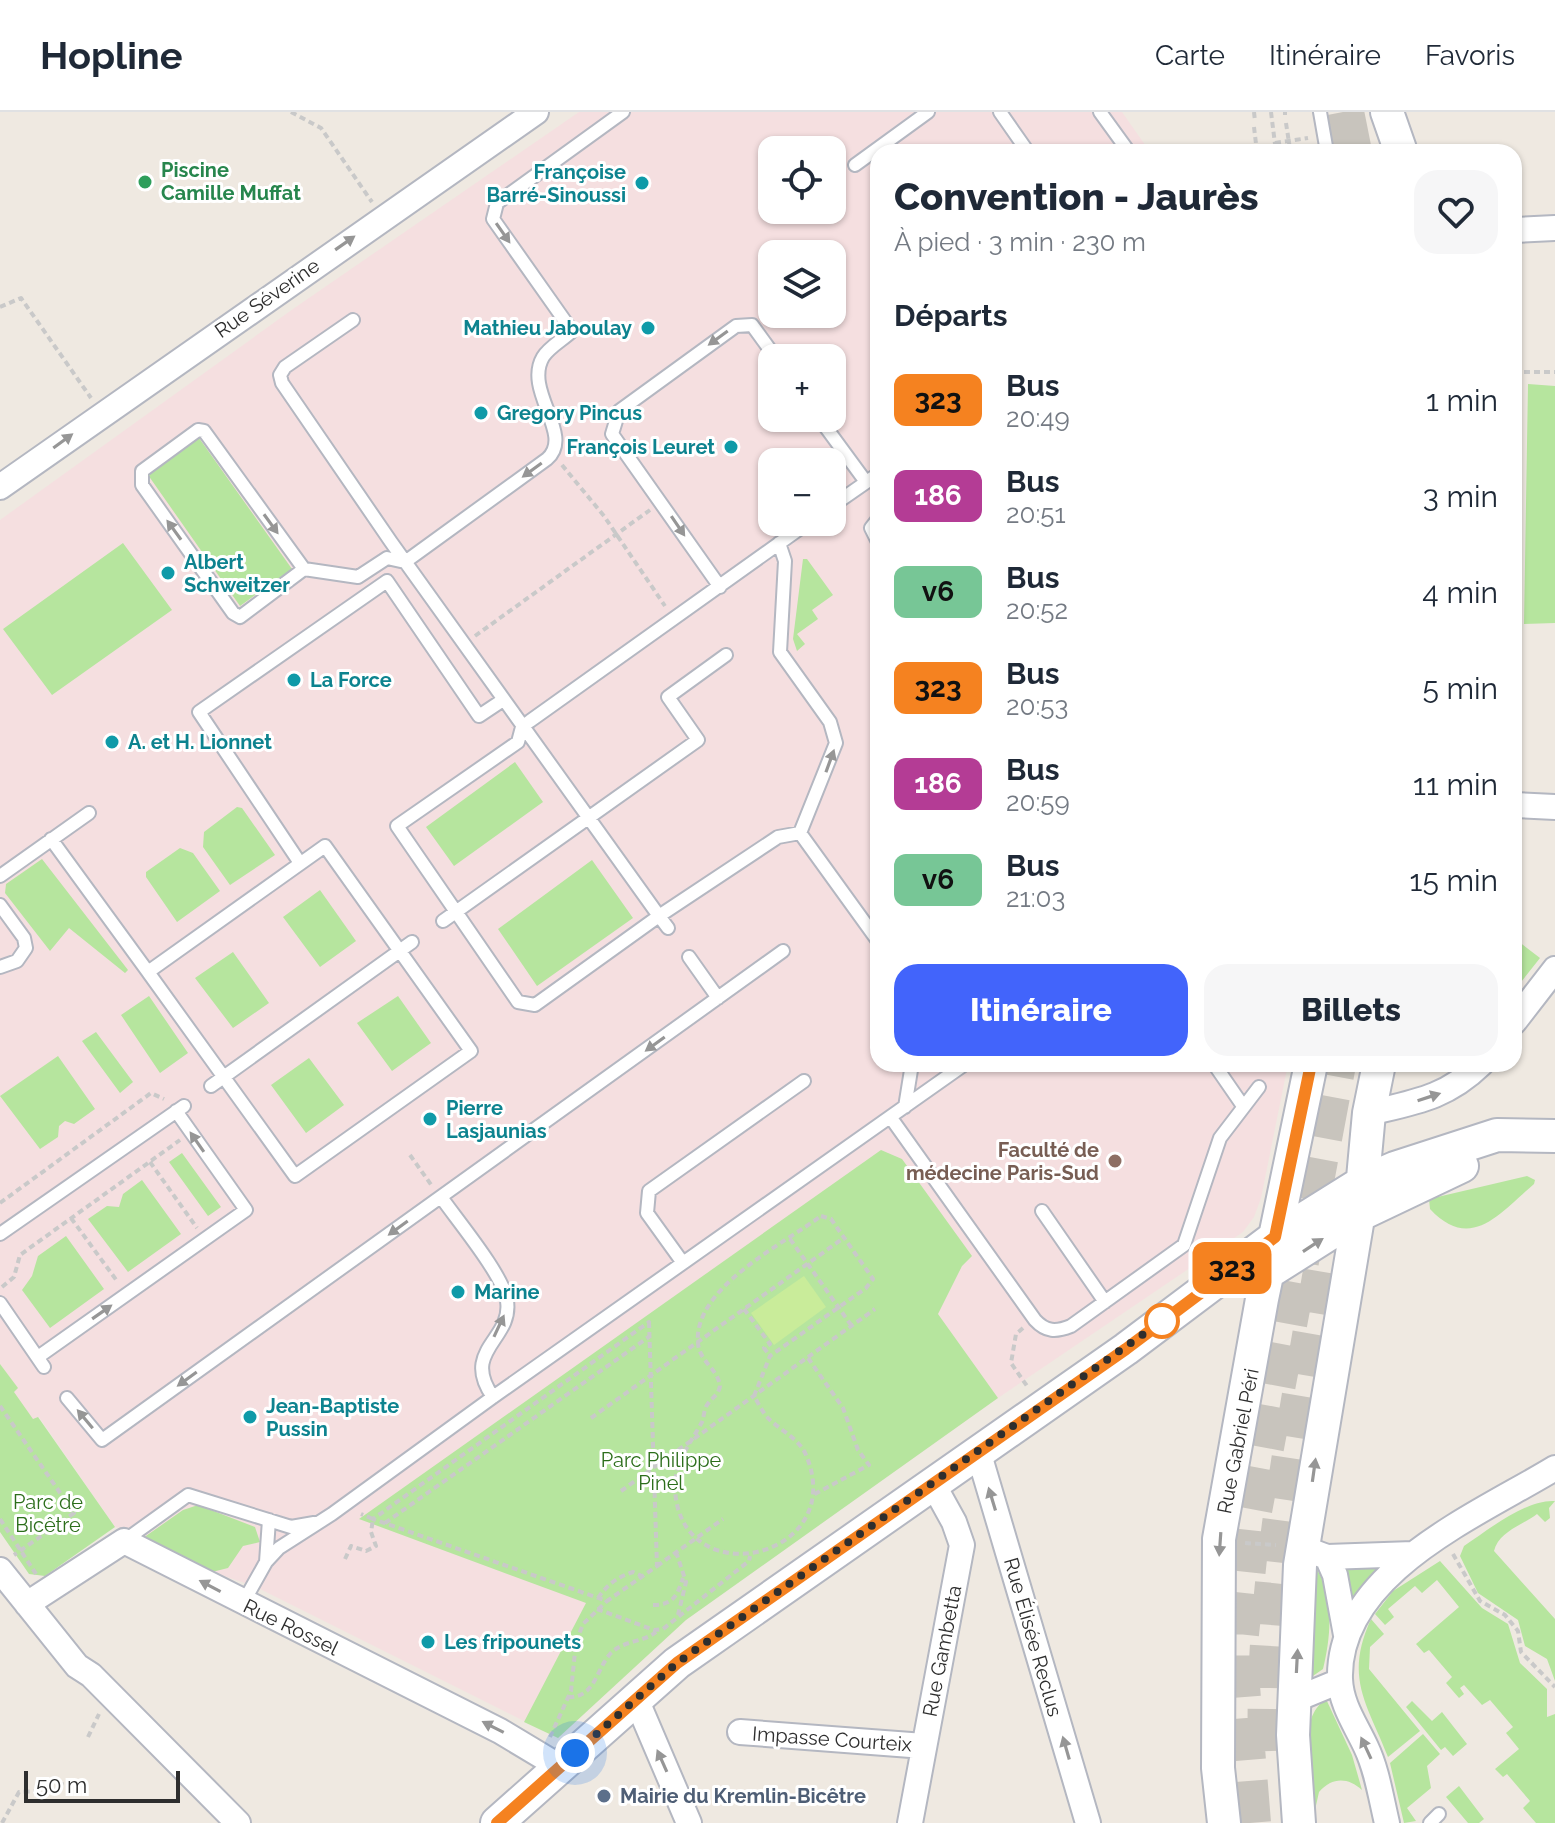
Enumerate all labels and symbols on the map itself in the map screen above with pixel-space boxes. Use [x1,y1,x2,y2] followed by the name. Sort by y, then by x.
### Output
[161,158,301,205] place label: Piscine Camille Muffat
[486,160,626,207] place label: Françoise Barré-Sinoussi
[136,173,154,191] marker: Piscine Camille Muffat
[633,174,651,192] marker: Françoise Barré-Sinoussi
[495,223,510,244] one-way arrow
[334,236,355,251] one-way arrow
[210,253,324,343] street label: Rue Séverine
[463,316,632,340] place label: Mathieu Jaboulay
[639,319,657,337] marker: Mathieu Jaboulay
[708,330,729,346] one-way arrow
[497,401,642,425] place label: Gregory Pincus
[472,404,490,422] marker: Gregory Pincus
[53,434,74,449] one-way arrow
[567,435,715,459] place label: François Leuret
[722,438,740,456] marker: François Leuret
[521,462,543,478] one-way arrow
[263,513,279,535] one-way arrow
[670,515,685,537] one-way arrow
[167,520,182,541] one-way arrow
[184,550,290,597] place label: Albert Schweitzer
[159,564,177,582] marker: Albert Schweitzer
[310,668,392,692] place label: La Force
[285,671,303,689] marker: La Force
[128,730,272,754] place label: A. et H. Lionnet
[103,733,121,751] marker: A. et H. Lionnet
[825,749,837,773] one-way arrow
[644,1036,665,1051] one-way arrow
[1418,1091,1442,1103] one-way arrow
[446,1096,547,1143] place label: Pierre Lasjaunias
[421,1110,439,1128] marker: Pierre Lasjaunias
[190,1131,205,1152] one-way arrow
[906,1138,1099,1185] place label: Faculté de médecine Paris-Sud
[1106,1152,1124,1170] marker: Faculté de médecine Paris-Sud
[387,1220,409,1236] one-way arrow
[1302,1238,1324,1252] one-way arrow
[1186,1242,1278,1294] line badge: 323
[474,1280,540,1304] place label: Marine
[449,1283,467,1301] marker: Marine
[1145,1304,1179,1338] unlabelled marker
[91,1305,112,1320] one-way arrow
[492,1314,506,1338] one-way arrow
[1212,1366,1264,1516] street label: Rue Gabriel Péri
[176,1371,197,1386] one-way arrow
[266,1394,399,1441] place label: Jean-Baptiste Pussin
[241,1408,259,1426] marker: Jean-Baptiste Pussin
[77,1409,94,1429] one-way arrow
[601,1448,722,1495] park label: Parc Philippe Pinel
[1308,1457,1321,1482] one-way arrow
[985,1486,998,1510] one-way arrow
[13,1490,83,1537] park label: Parc de Bicêtre
[1213,1532,1226,1557] one-way arrow
[999,1555,1067,1719] street label: Rue Élisée Reclus
[199,1580,222,1593] one-way arrow
[917,1583,967,1719] street label: Rue Gambetta
[240,1594,343,1661] street label: Rue Rossel
[444,1630,581,1654] place label: Les fripounets
[419,1633,437,1651] marker: Les fripounets
[1291,1648,1304,1673] one-way arrow
[481,1721,504,1734] one-way arrow
[751,1721,913,1757] street label: Impasse Courteix
[555,1733,595,1773] your location
[1059,1736,1072,1760] one-way arrow
[1359,1737,1373,1760] one-way arrow
[655,1749,669,1773] one-way arrow
[24,1767,180,1803] scale bar
[620,1784,866,1808] place label: Mairie du Kremlin-Bicêtre
[595,1787,613,1805] marker: Mairie du Kremlin-Bicêtre

